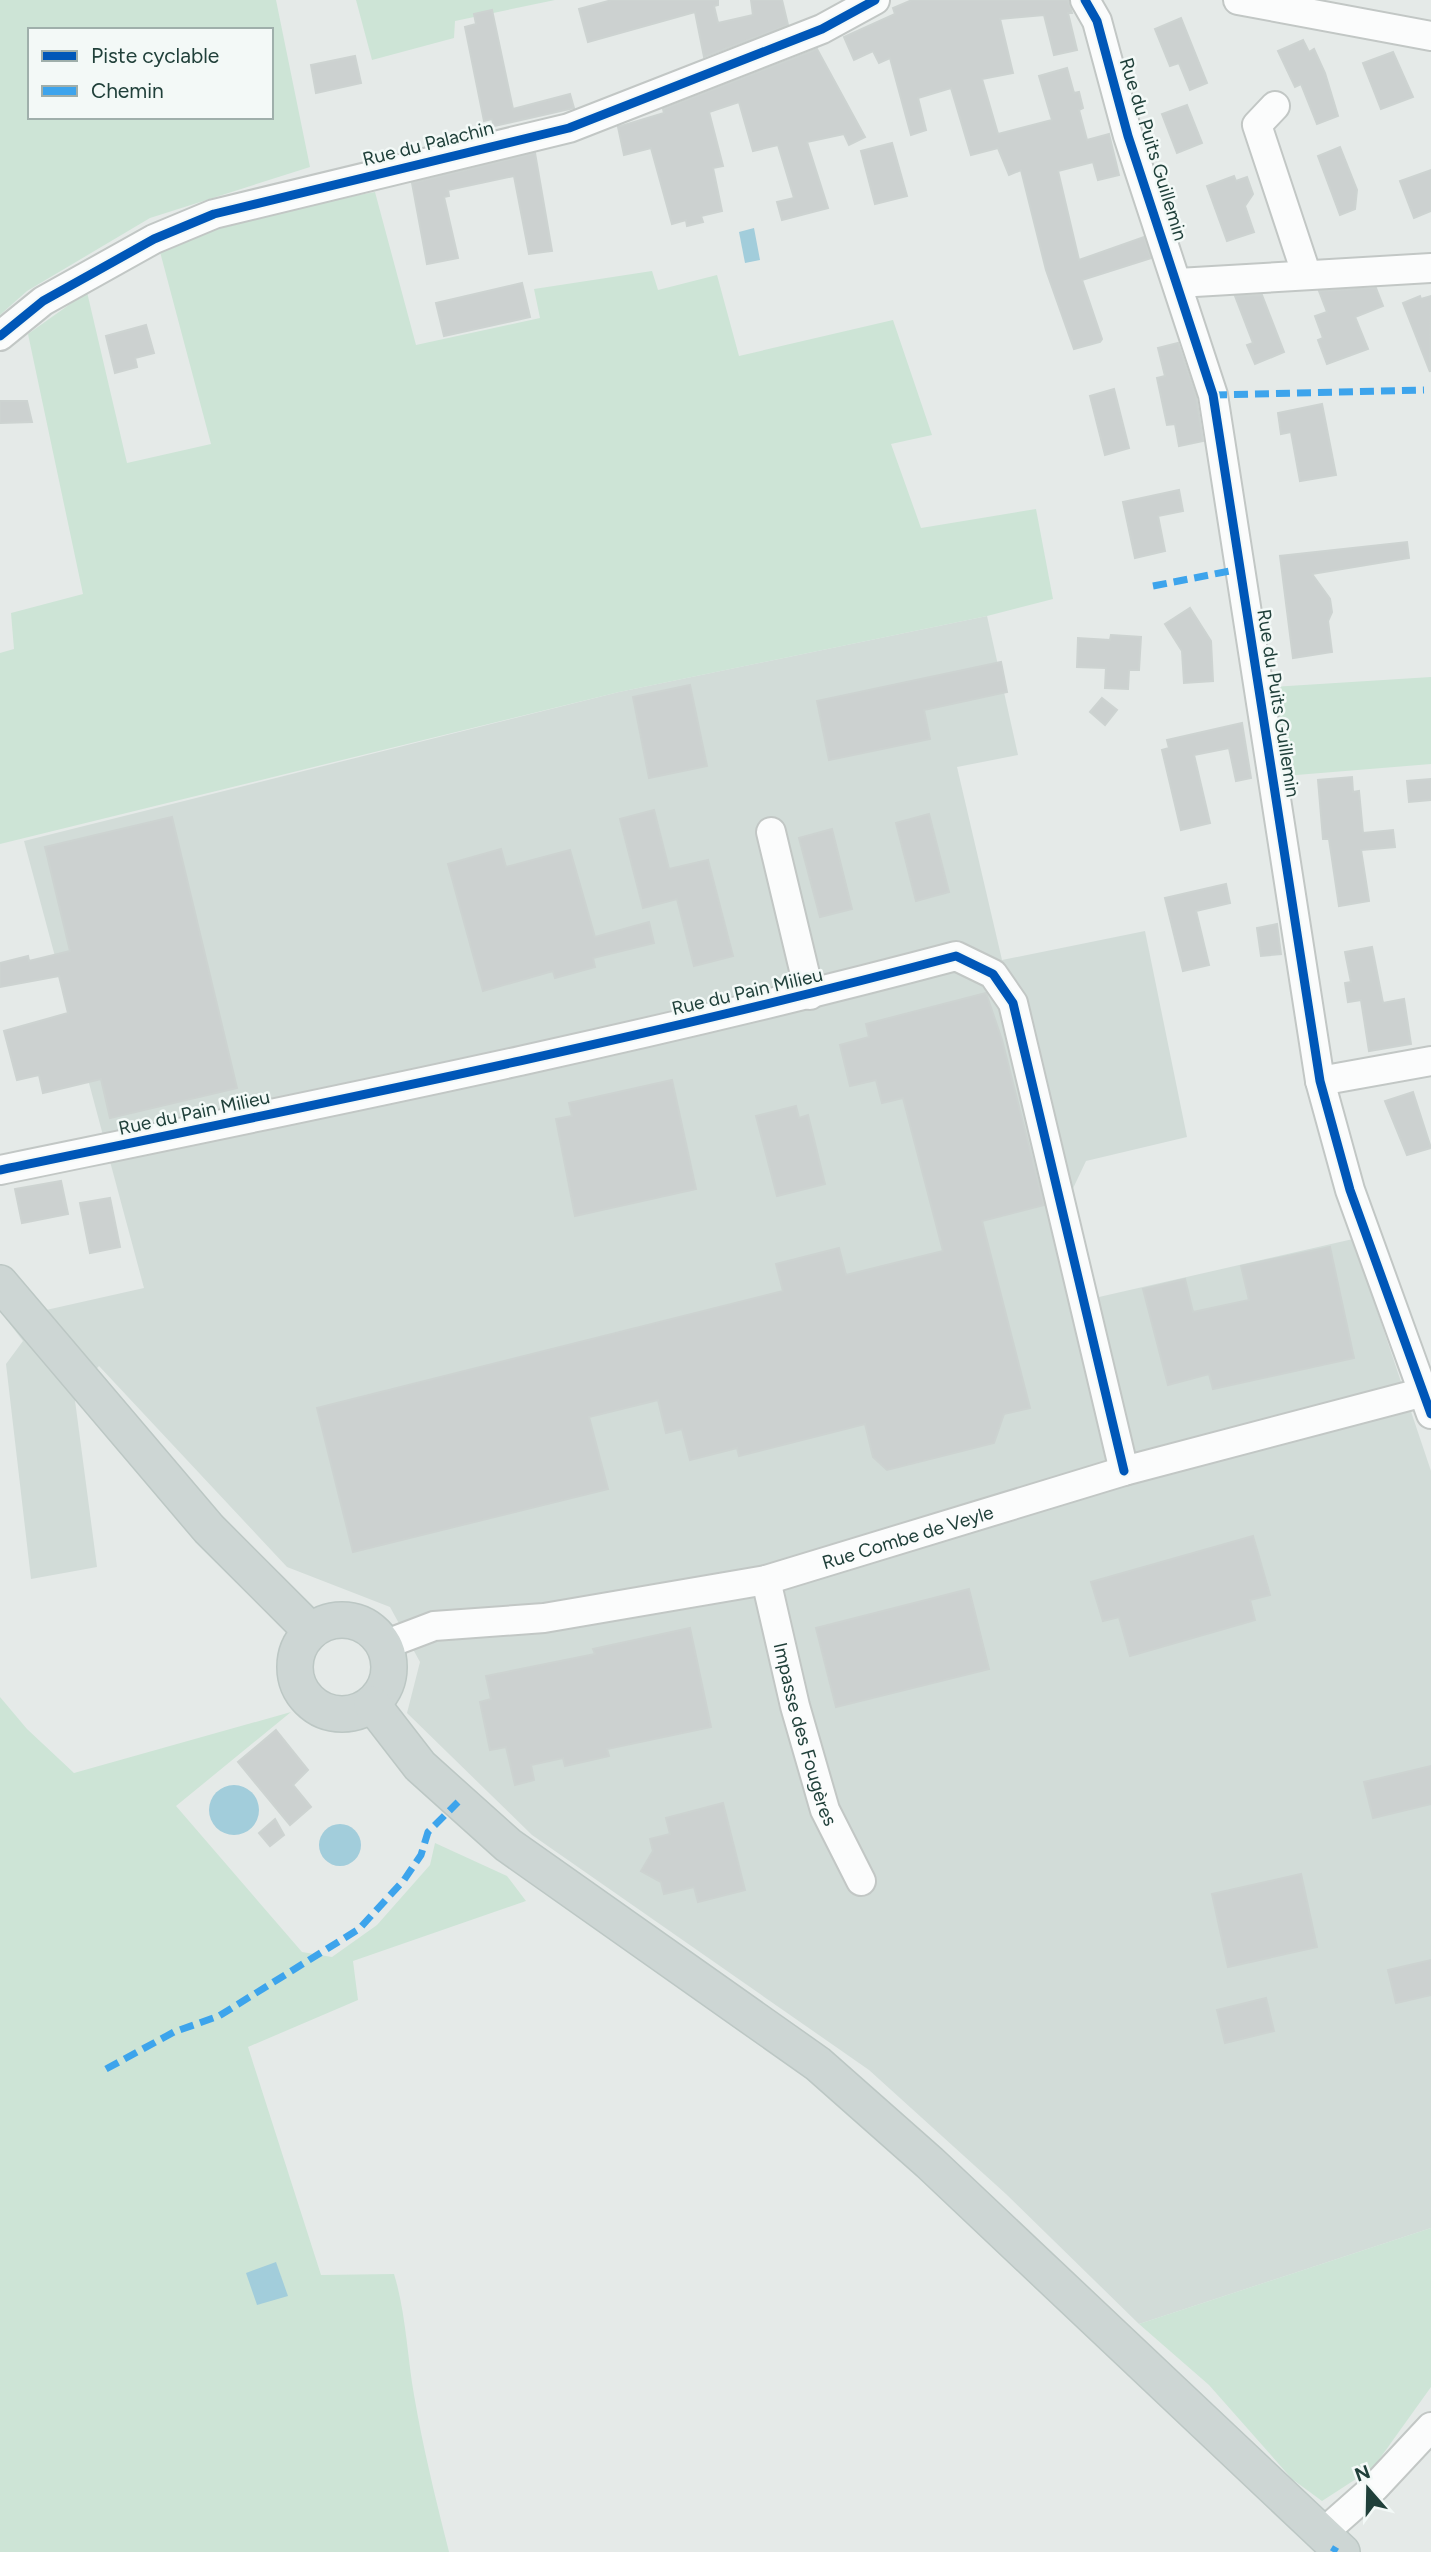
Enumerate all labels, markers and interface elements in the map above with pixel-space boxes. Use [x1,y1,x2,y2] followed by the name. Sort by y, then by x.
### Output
[28,28,273,119] legend
[91,43,219,68] text: Piste cyclable
[1115,55,1192,243] street label: Rue du Puits Guillemin
[91,78,164,103] text: Chemin
[360,116,496,171] street label: Rue du Palachin
[1252,607,1305,799] street label: Rue du Puits Guillemin
[669,963,825,1020] street label: Rue du Pain Milieu
[116,1085,272,1140] street label: Rue du Pain Milieu
[819,1500,996,1574] street label: Rue Combe de Veyle
[769,1640,842,1830] street label: Impasse des Fougères
[1333,2454,1403,2524] north arrow
[1352,2460,1373,2487] text: N

